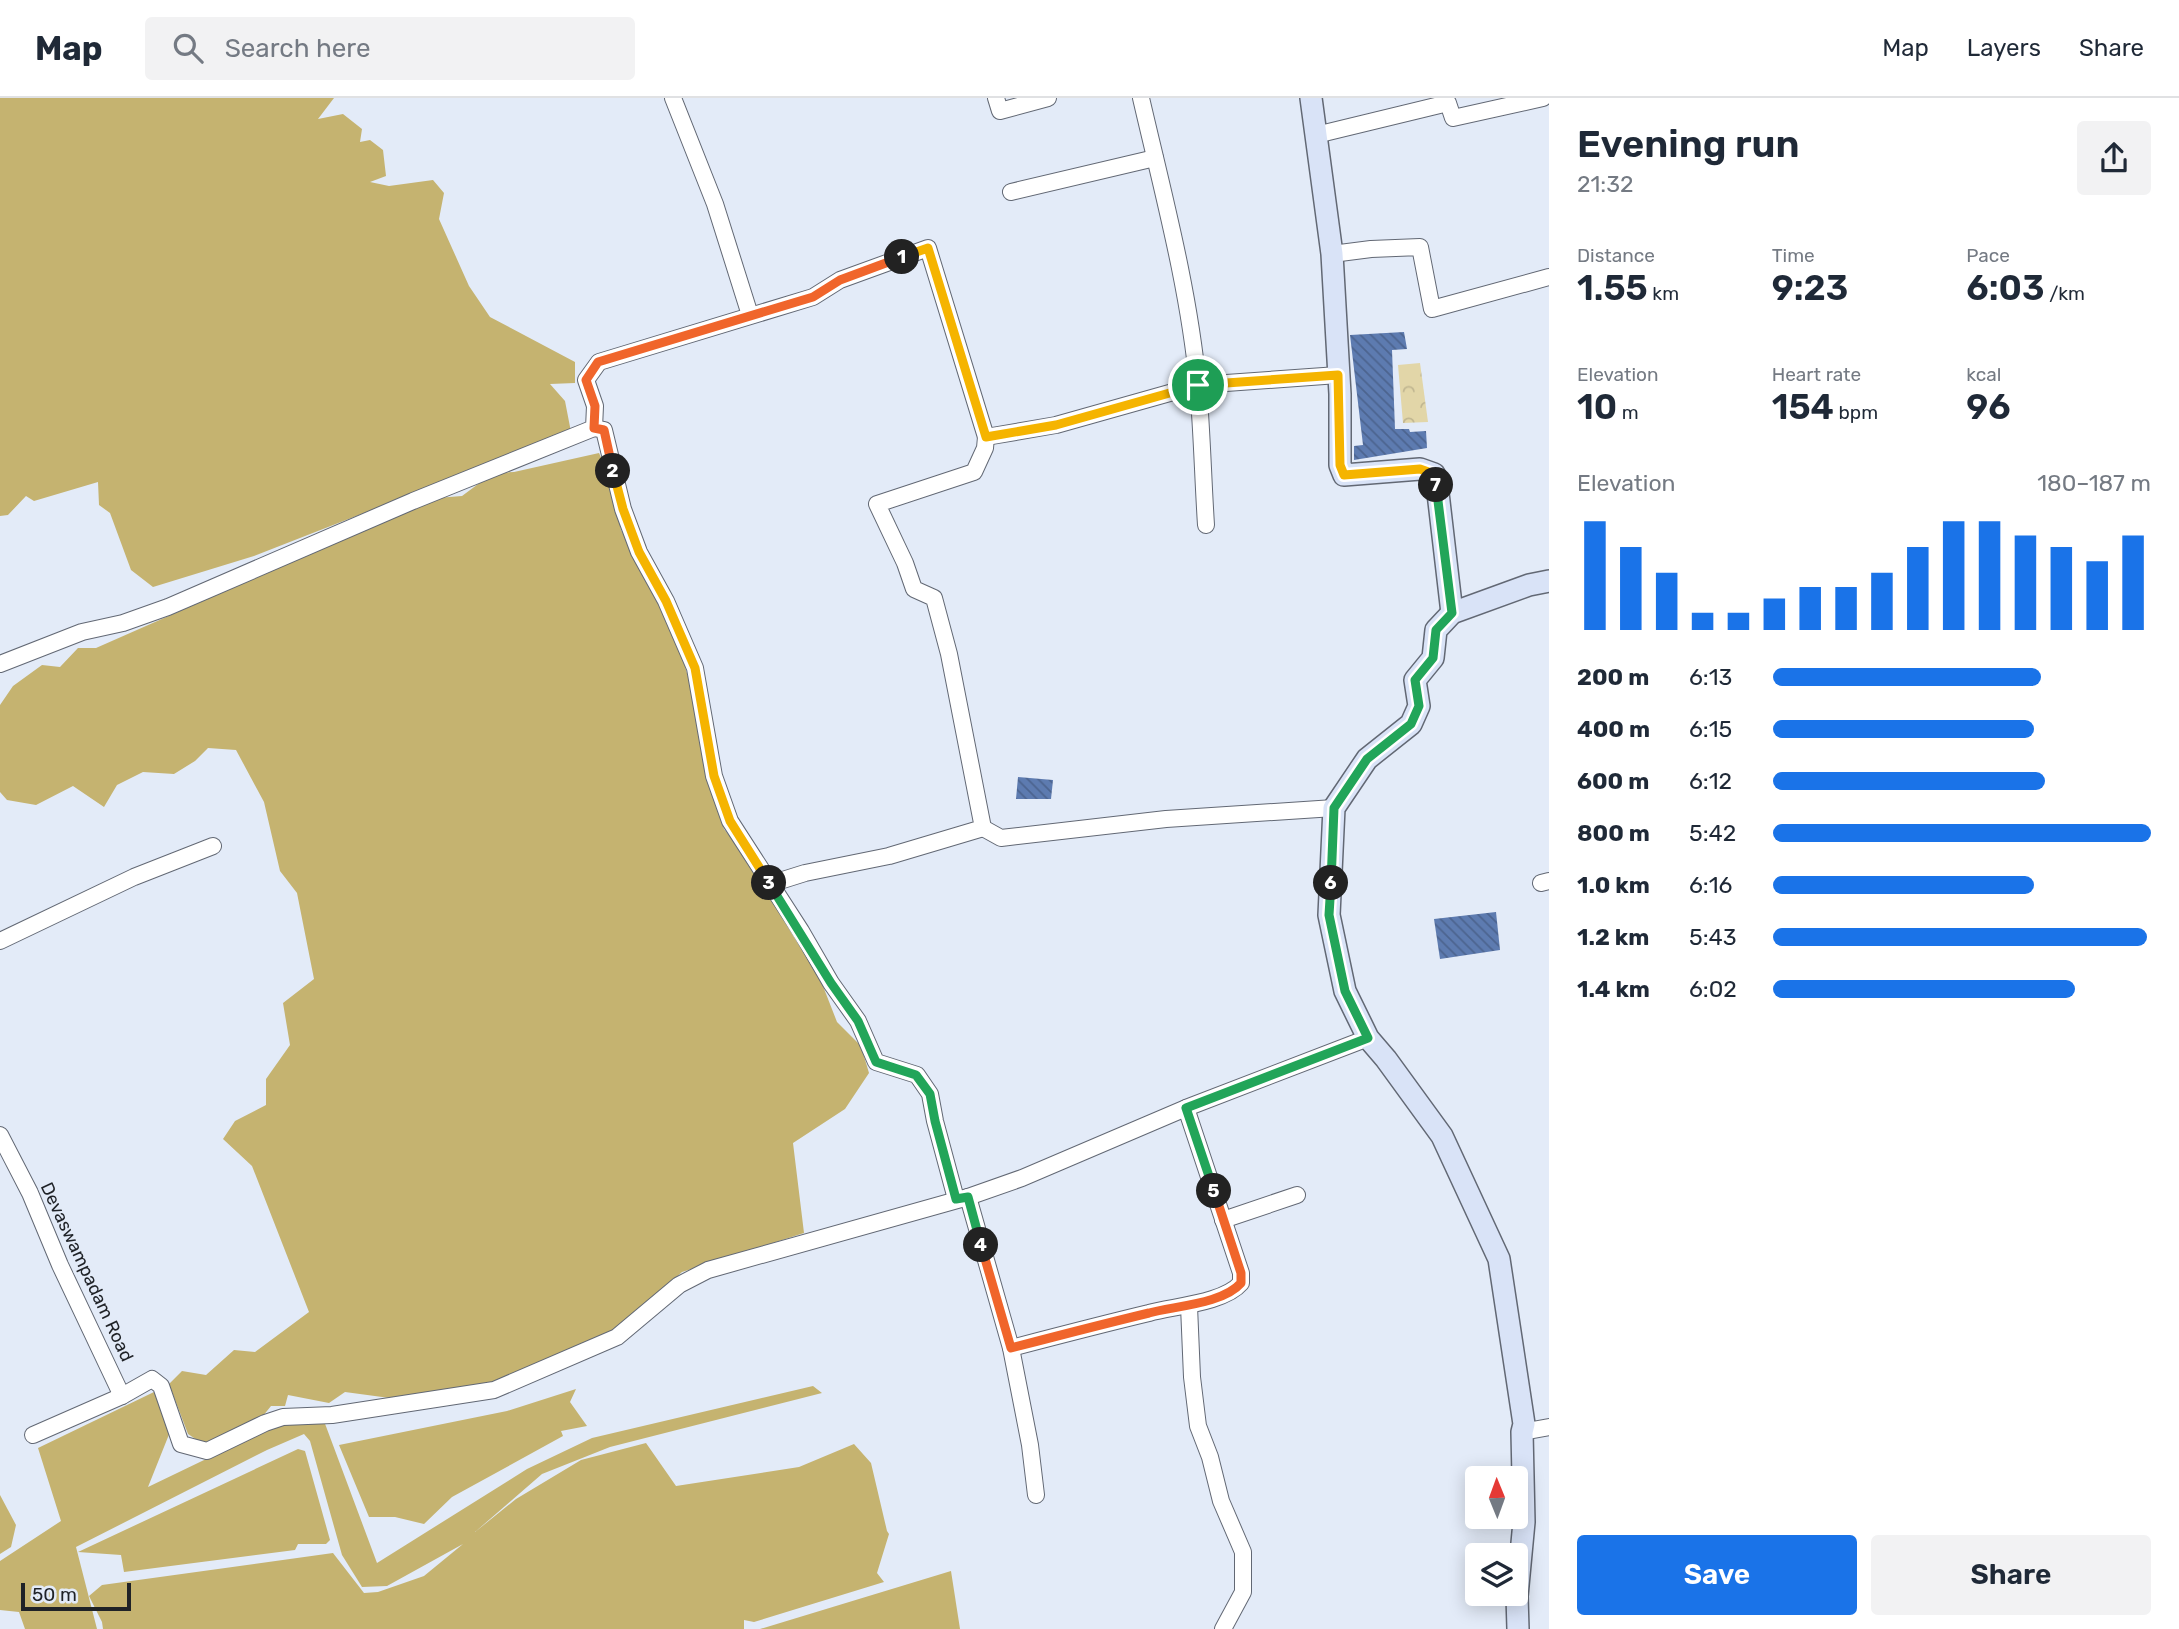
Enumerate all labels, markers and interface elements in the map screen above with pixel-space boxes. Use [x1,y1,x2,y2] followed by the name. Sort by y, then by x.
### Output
[145,17,635,80] search box
[35,29,103,68] text: Map
[169,29,207,67] icon: search
[225,33,370,64] text: Search here
[1882,34,1929,62] text: Map
[1967,34,2041,62] text: Layers
[2079,34,2144,62] text: Share
[1577,121,1800,167] text: Evening run
[2077,121,2151,195] button: share
[1577,170,1634,198] text: 21:32
[884,240,920,274] pin: 1
[1577,244,1655,267] text: Distance
[1772,244,1815,267] text: Time
[1966,244,2010,267] text: Pace
[897,245,906,268] text: 1
[1577,267,1648,309] text: 1.55
[1772,267,1848,309] text: 9:23
[1966,267,2044,309] text: 6:03
[1648,282,1679,305] text: km
[2044,282,2085,305] text: /km
[1168,355,1228,415] pin
[1577,363,1658,386] text: Elevation
[1772,363,1861,386] text: Heart rate
[1966,363,2001,386] text: kcal
[1179,366,1217,404] icon: arrive
[1577,386,1617,428] text: 10
[1772,386,1834,428] text: 154
[1966,386,2010,428] text: 96
[1617,401,1639,424] text: m
[1834,401,1878,424] text: bpm
[596,454,630,488] pin: 2
[606,459,619,482] text: 2
[1418,468,1454,502] pin: 7
[1577,469,1676,497] text: Elevation
[2037,469,2151,497] text: 180–187 m
[1430,473,1441,496] text: 7
[1577,663,1649,691] text: 200 m
[1689,663,1732,691] text: 6:13
[1577,715,1650,743] text: 400 m
[1689,715,1732,743] text: 6:15
[1577,767,1649,795] text: 600 m
[1689,767,1732,795] text: 6:12
[1577,819,1650,847] text: 800 m
[1689,819,1736,847] text: 5:42
[752,866,786,900] pin: 3
[1314,866,1348,900] pin: 6
[762,871,775,894] text: 3
[1324,871,1337,894] text: 6
[1577,871,1650,899] text: 1.0 km
[1689,871,1732,899] text: 6:16
[1577,923,1649,951] text: 1.2 km
[1689,923,1737,951] text: 5:43
[1577,975,1650,1003] text: 1.4 km
[1689,975,1737,1003] text: 6:02
[1196,1174,1232,1208] pin: 5
[36,1179,138,1365] street label: Devaswampadam Road
[1207,1179,1220,1202] text: 5
[964,1228,998,1262] pin: 4
[974,1233,987,1256] text: 4
[1465,1466,1528,1530] north arrow
[1465,1466,1528,1606] map controls
[1577,1535,1857,1615] button: Save
[1871,1535,2151,1615] button: Share
[1465,1543,1528,1606] button: layers
[21,1580,131,1612] scale bar
[32,1583,77,1606] text: 50 m

